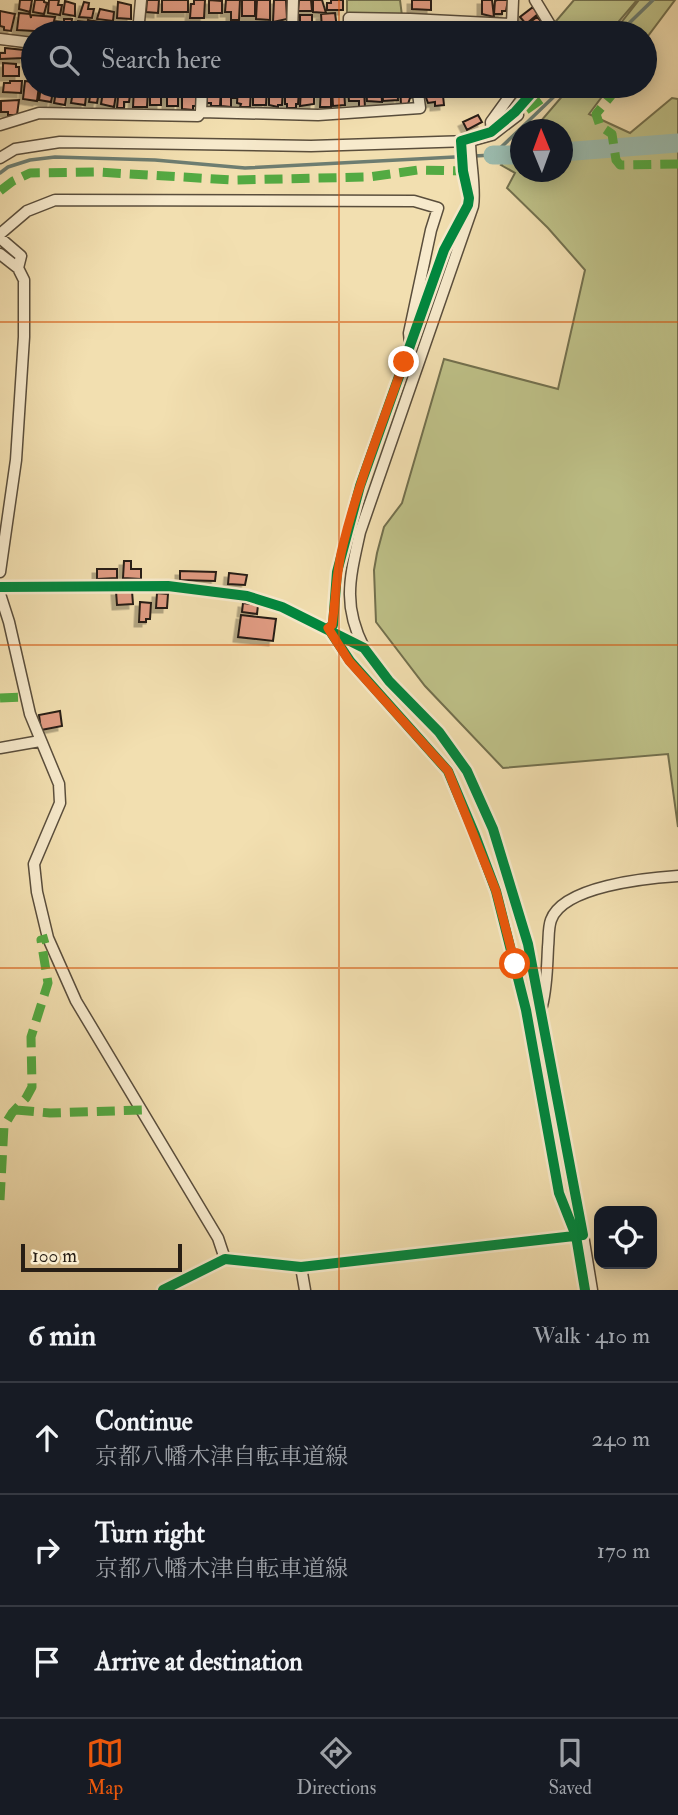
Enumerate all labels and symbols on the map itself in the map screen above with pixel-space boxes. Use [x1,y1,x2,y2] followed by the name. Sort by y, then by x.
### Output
[510,119,573,182] north arrow
[388,346,419,377] route end
[499,948,530,979] route start
[21,1241,182,1273] scale bar

